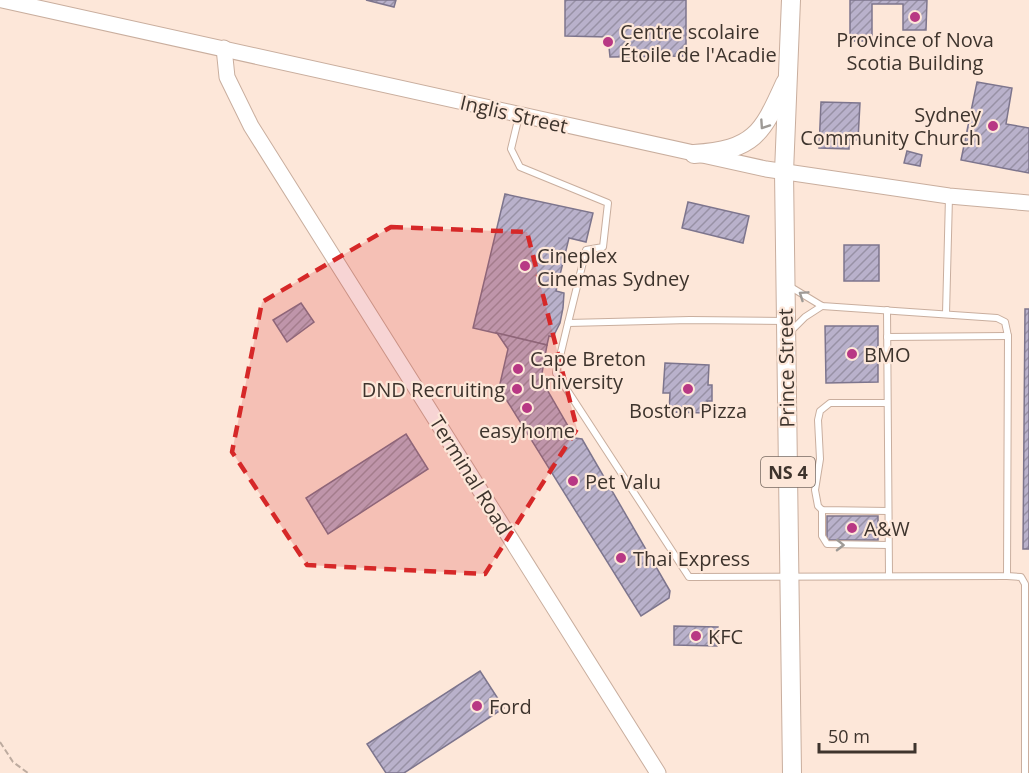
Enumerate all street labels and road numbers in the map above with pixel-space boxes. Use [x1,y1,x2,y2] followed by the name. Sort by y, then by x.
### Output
[458,89,570,139] street label: Inglis Street
[771,308,801,428] street label: Prince Street
[424,410,518,540] street label: Terminal Road
[761,457,815,487] road number: NS 4

